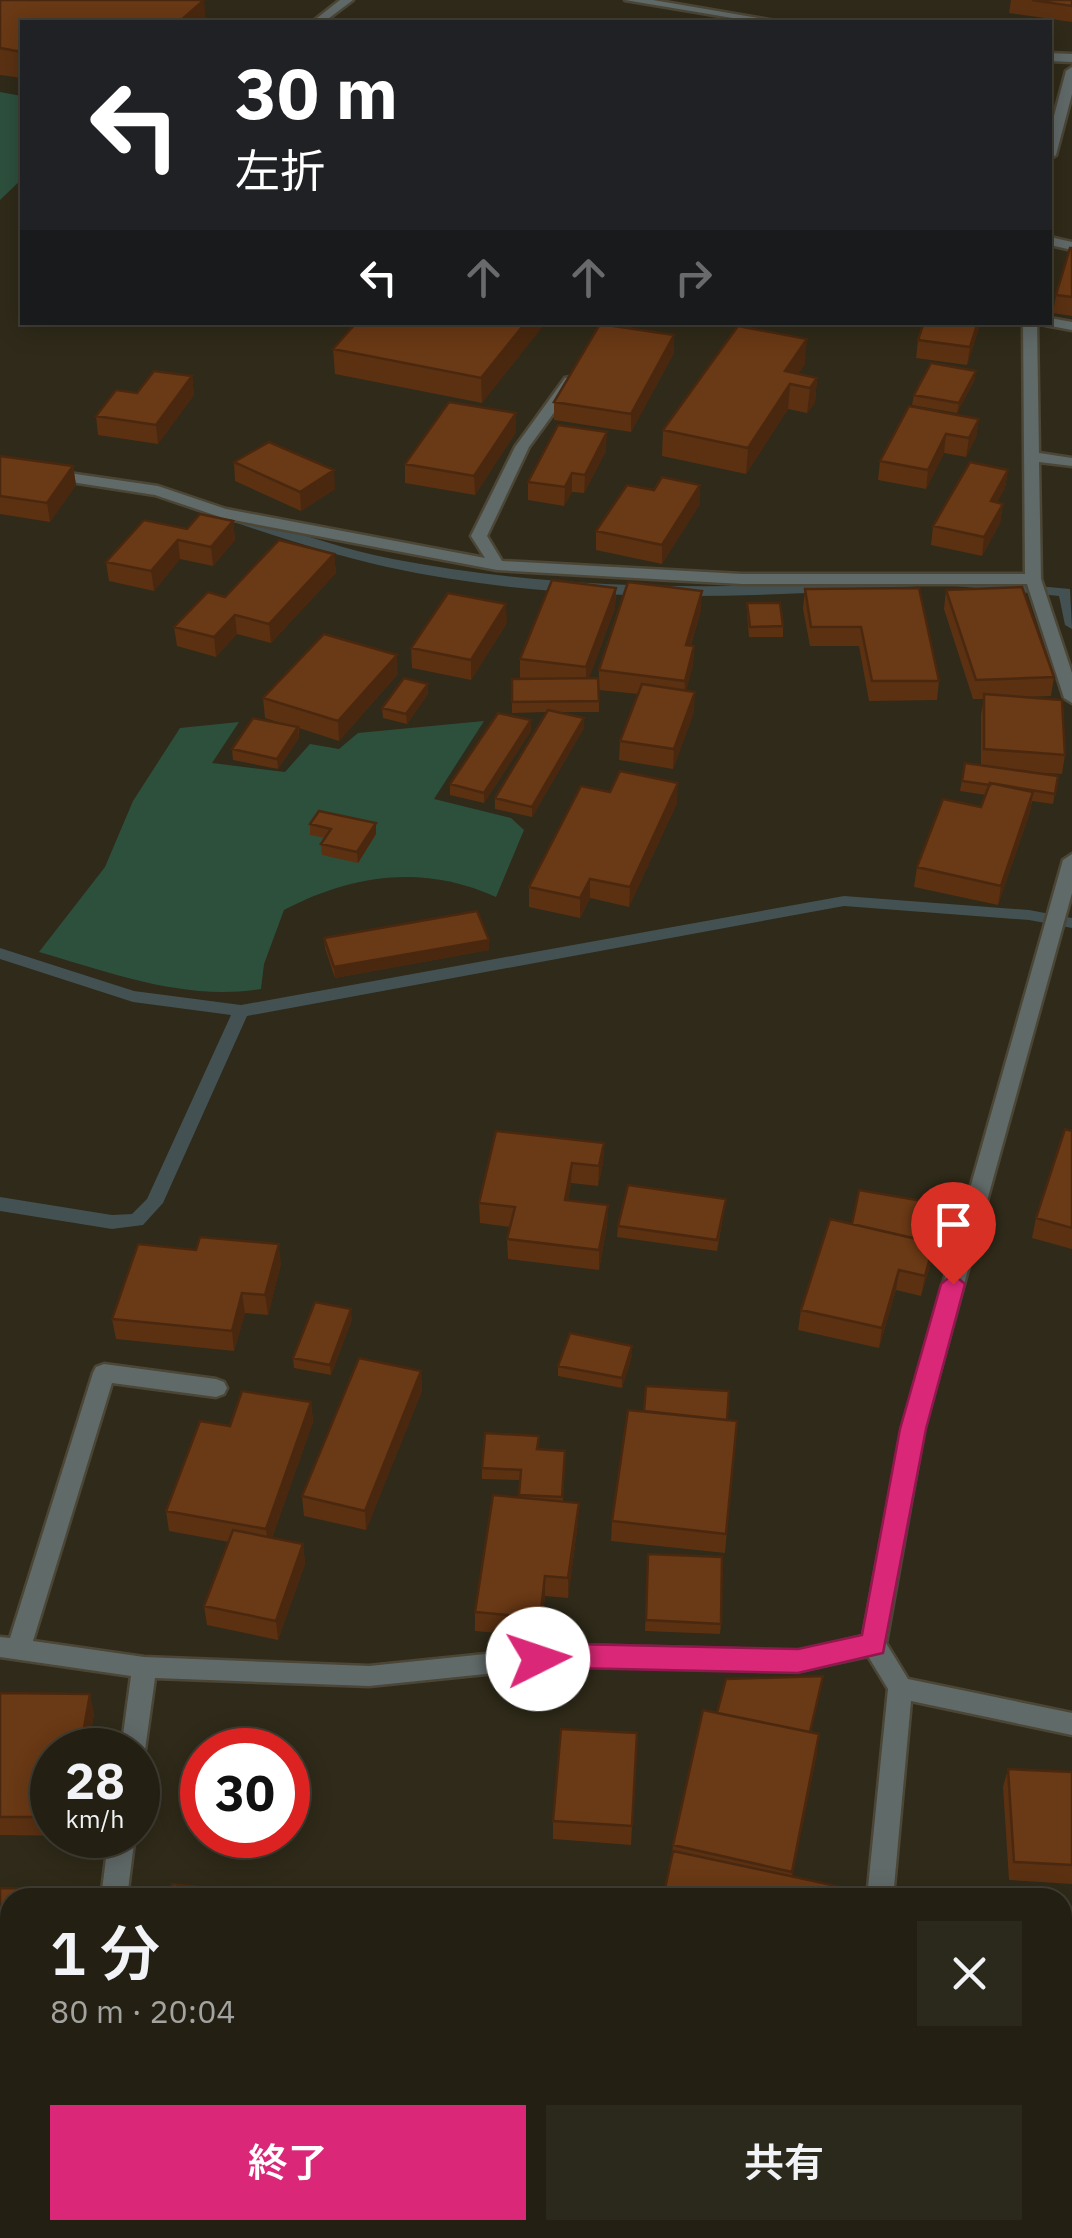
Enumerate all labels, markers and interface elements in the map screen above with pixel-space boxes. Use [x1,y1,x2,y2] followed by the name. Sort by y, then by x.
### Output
[235,47,398,138] text: 30 m
[70,60,200,190] icon: left
[235,141,325,199] text: 左折
[351,250,406,305] icon: left
[456,250,511,305] icon: ahead
[561,250,616,305] icon: ahead
[666,250,721,305] icon: right
[911,1182,996,1285] pin
[926,1197,981,1252] icon: arrive
[486,1607,590,1711] position arrow
[180,1728,310,1858] speed limit sign: 30
[65,1748,125,1813] text: 28
[66,1802,124,1835] text: km/h
[50,1913,160,1992] text: 1 分
[917,1921,1022,2026] button: close
[50,1990,236,2032] text: 80 m · 20:04
[50,2105,526,2220] button: 終了
[546,2105,1022,2220] button: 共有

